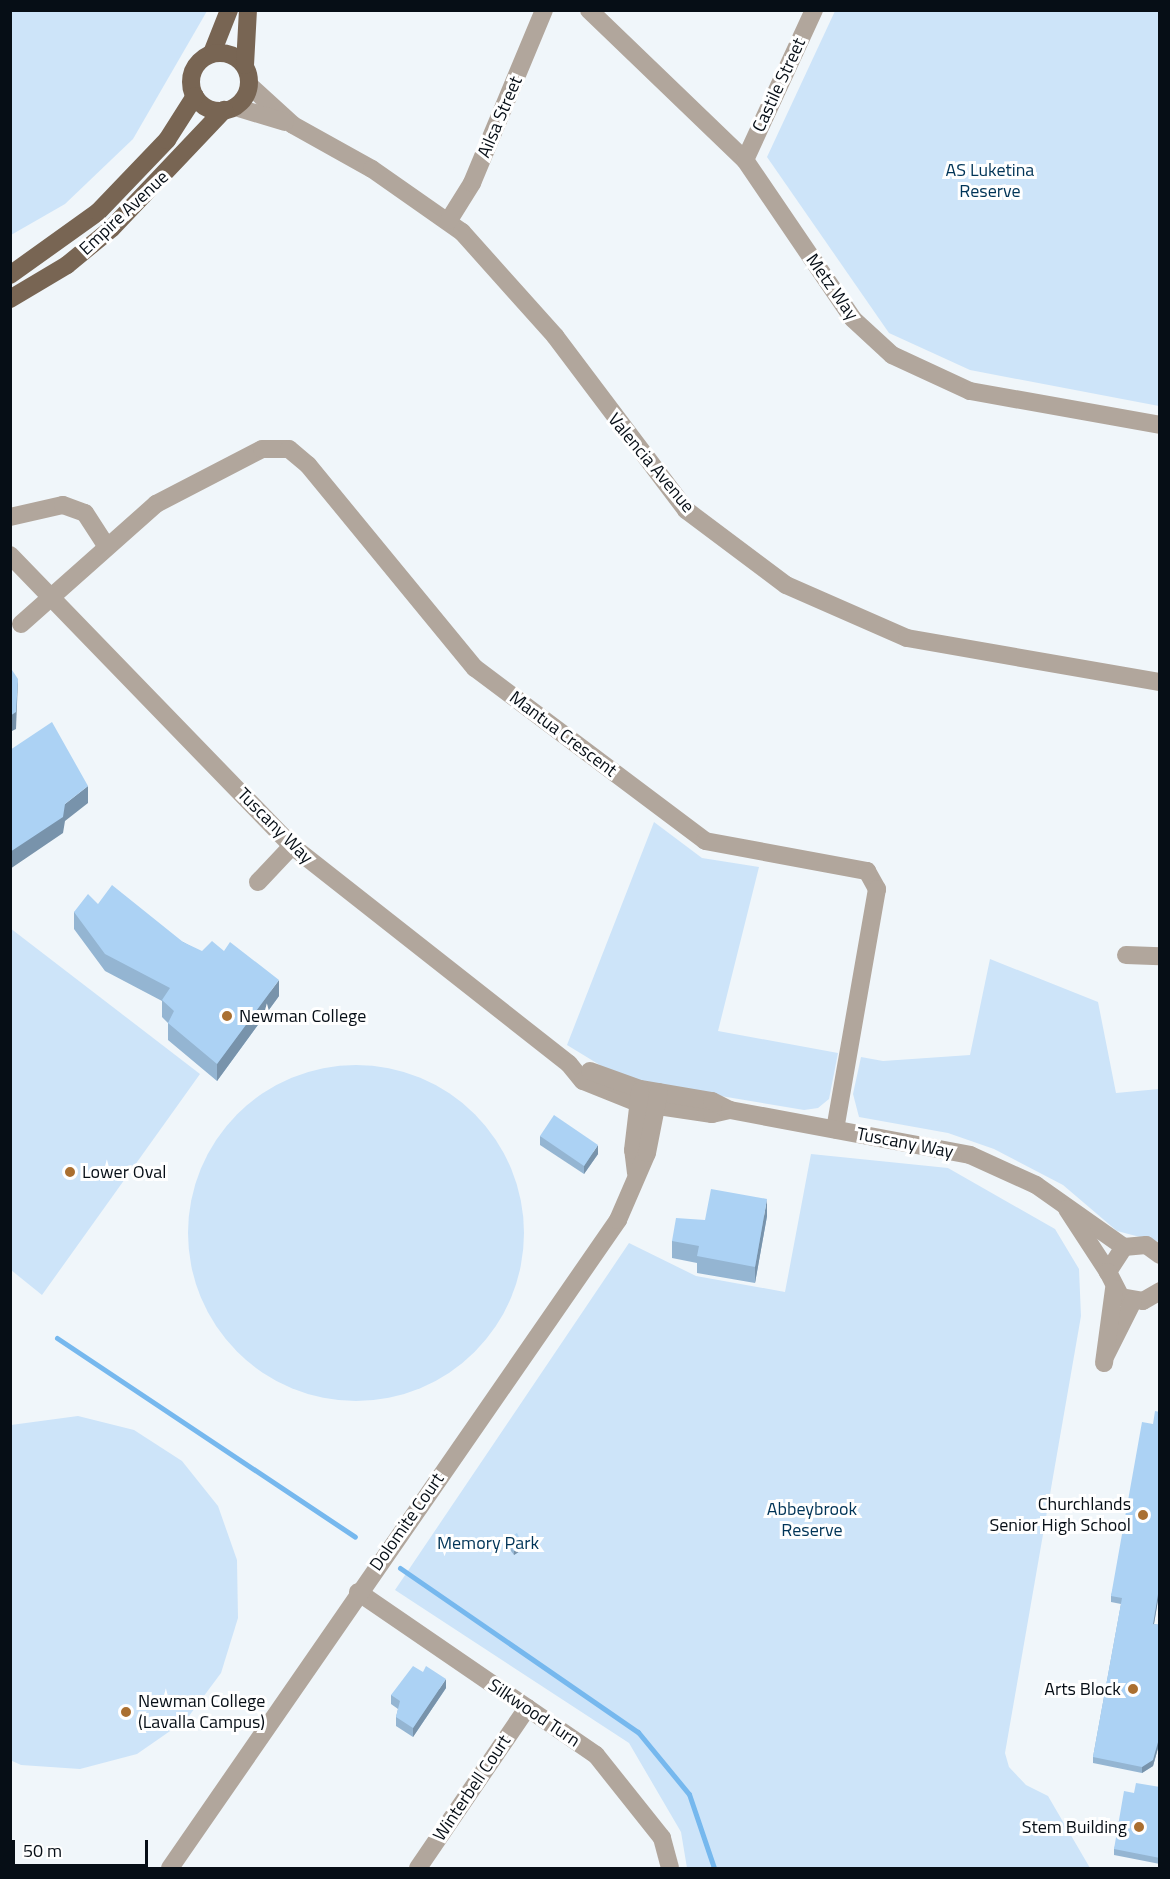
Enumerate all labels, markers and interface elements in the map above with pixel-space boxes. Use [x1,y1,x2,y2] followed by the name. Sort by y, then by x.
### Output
[748,35,810,135] street label: Castile Street
[473,73,527,161] street label: Ailsa Street
[946,160,1034,202] park label: AS Luketina Reserve
[75,166,173,260] street label: Empire Avenue
[801,250,863,324] street label: Metz Way
[603,409,699,517] street label: Valencia Avenue
[505,687,621,781] street label: Mantua Crescent
[233,784,317,868] street label: Tuscany Way
[239,1005,366,1027] place label: Newman College
[220,1009,234,1023] marker: Newman College
[855,1123,955,1163] street label: Tuscany Way
[82,1161,166,1183] place label: Lower Oval
[63,1165,77,1179] marker: Lower Oval
[365,1469,449,1575] street label: Dolomite Court
[989,1494,1131,1537] place label: Churchlands Senior High School
[767,1499,857,1541] park label: Abbeybrook Reserve
[1136,1508,1150,1522] marker: Churchlands Senior High School
[437,1532,539,1554] park label: Memory Park
[484,1674,584,1752] street label: Silkwood Turn
[1044,1678,1121,1700] place label: Arts Block
[1126,1682,1140,1696] marker: Arts Block
[138,1691,265,1734] place label: Newman College (Lavalla Campus)
[119,1705,133,1719] marker: Newman College (Lavalla Campus)
[429,1731,515,1845] street label: Winterbell Court
[1022,1816,1127,1838] place label: Stem Building
[1132,1820,1146,1834] marker: Stem Building
[15,1828,152,1866] scale bar
[23,1837,62,1864] text: 50 m

